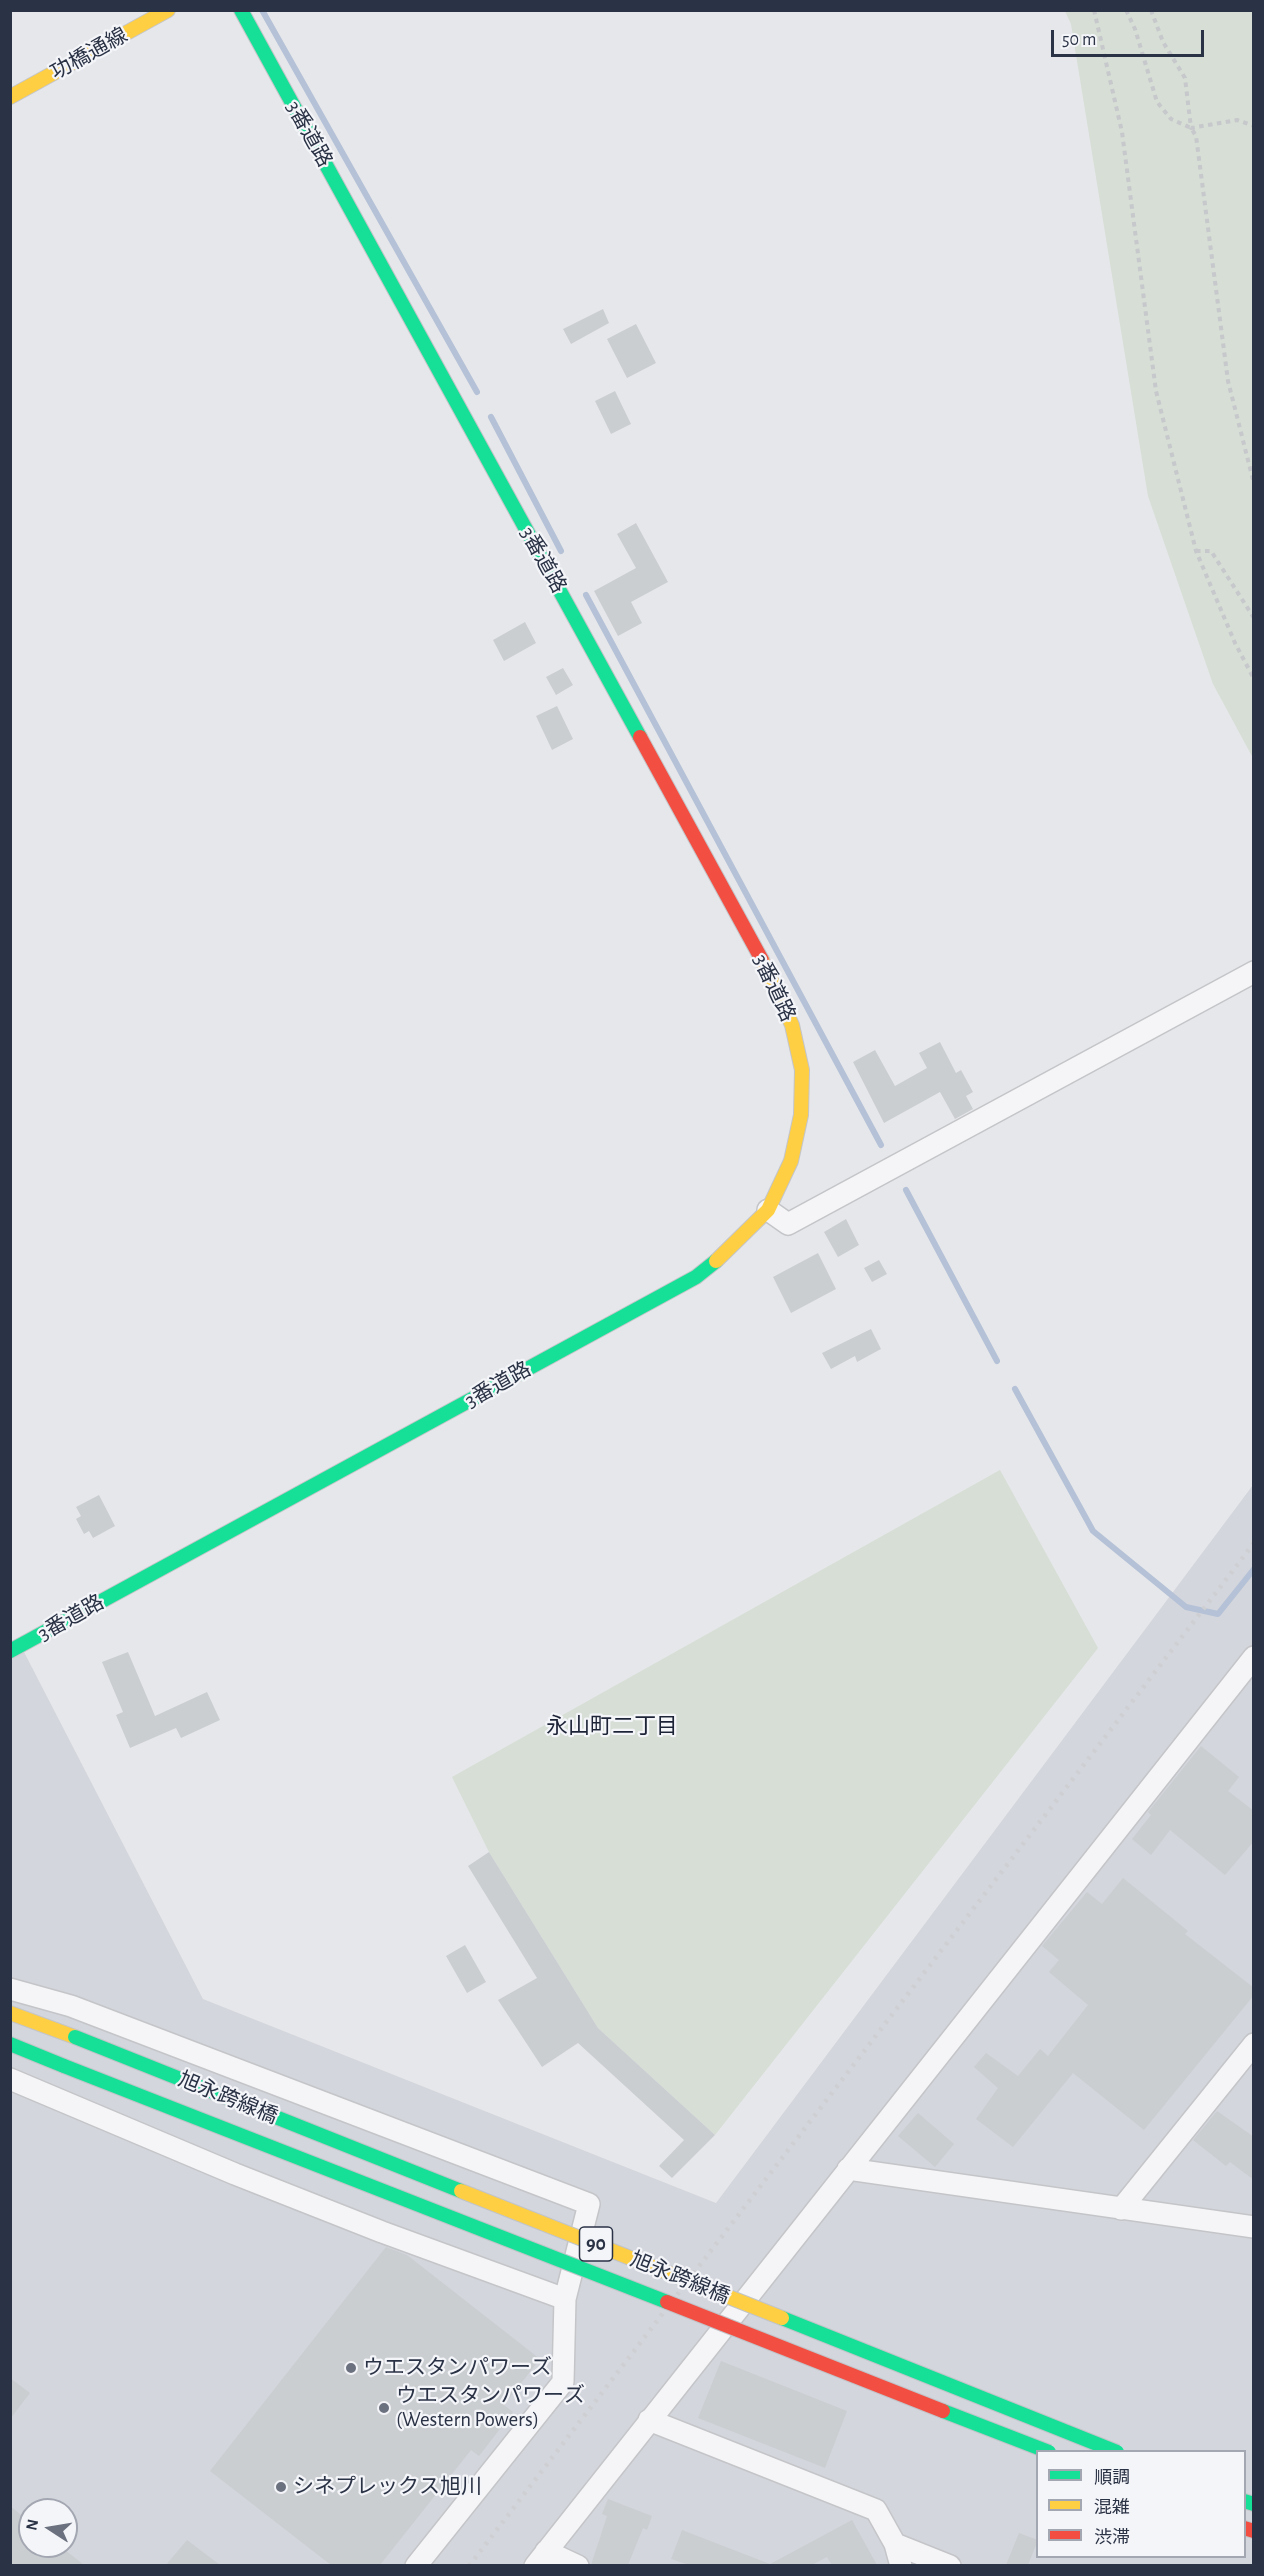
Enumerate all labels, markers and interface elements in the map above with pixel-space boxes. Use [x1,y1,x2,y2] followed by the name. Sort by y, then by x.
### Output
[1054,18,1207,56] scale bar
[46,23,132,85] street label: 功橋通線
[1062,31,1096,49] text: 50 m
[281,97,337,171] street label: 3番道路
[515,523,571,597] street label: 3番道路
[747,950,801,1026] street label: 3番道路
[461,1357,535,1413] street label: 3番道路
[34,1590,108,1646] street label: 3番道路
[546,1713,678,1739] district label: 永山町二丁目
[175,2067,281,2129] street label: 旭永跨線橋
[580,2227,612,2261] road number: 90
[627,2247,733,2309] street label: 旭永跨線橋
[363,2355,552,2381] place label: ウエスタンパワーズ
[344,2361,358,2375] marker: ウエスタンパワーズ
[396,2383,585,2433] place label: ウエスタンパワーズ (Western Powers)
[377,2401,391,2415] marker: ウエスタンパワーズ (Western Powers)
[1036,2450,1246,2558] legend
[1094,2469,1130,2487] text: 順調
[293,2474,482,2500] place label: シネプレックス旭川
[274,2480,288,2494] marker: シネプレックス旭川
[18,2498,78,2558] north arrow
[1094,2499,1130,2517] text: 混雑
[23,2518,41,2532] text: N
[1094,2529,1130,2547] text: 渋滞

